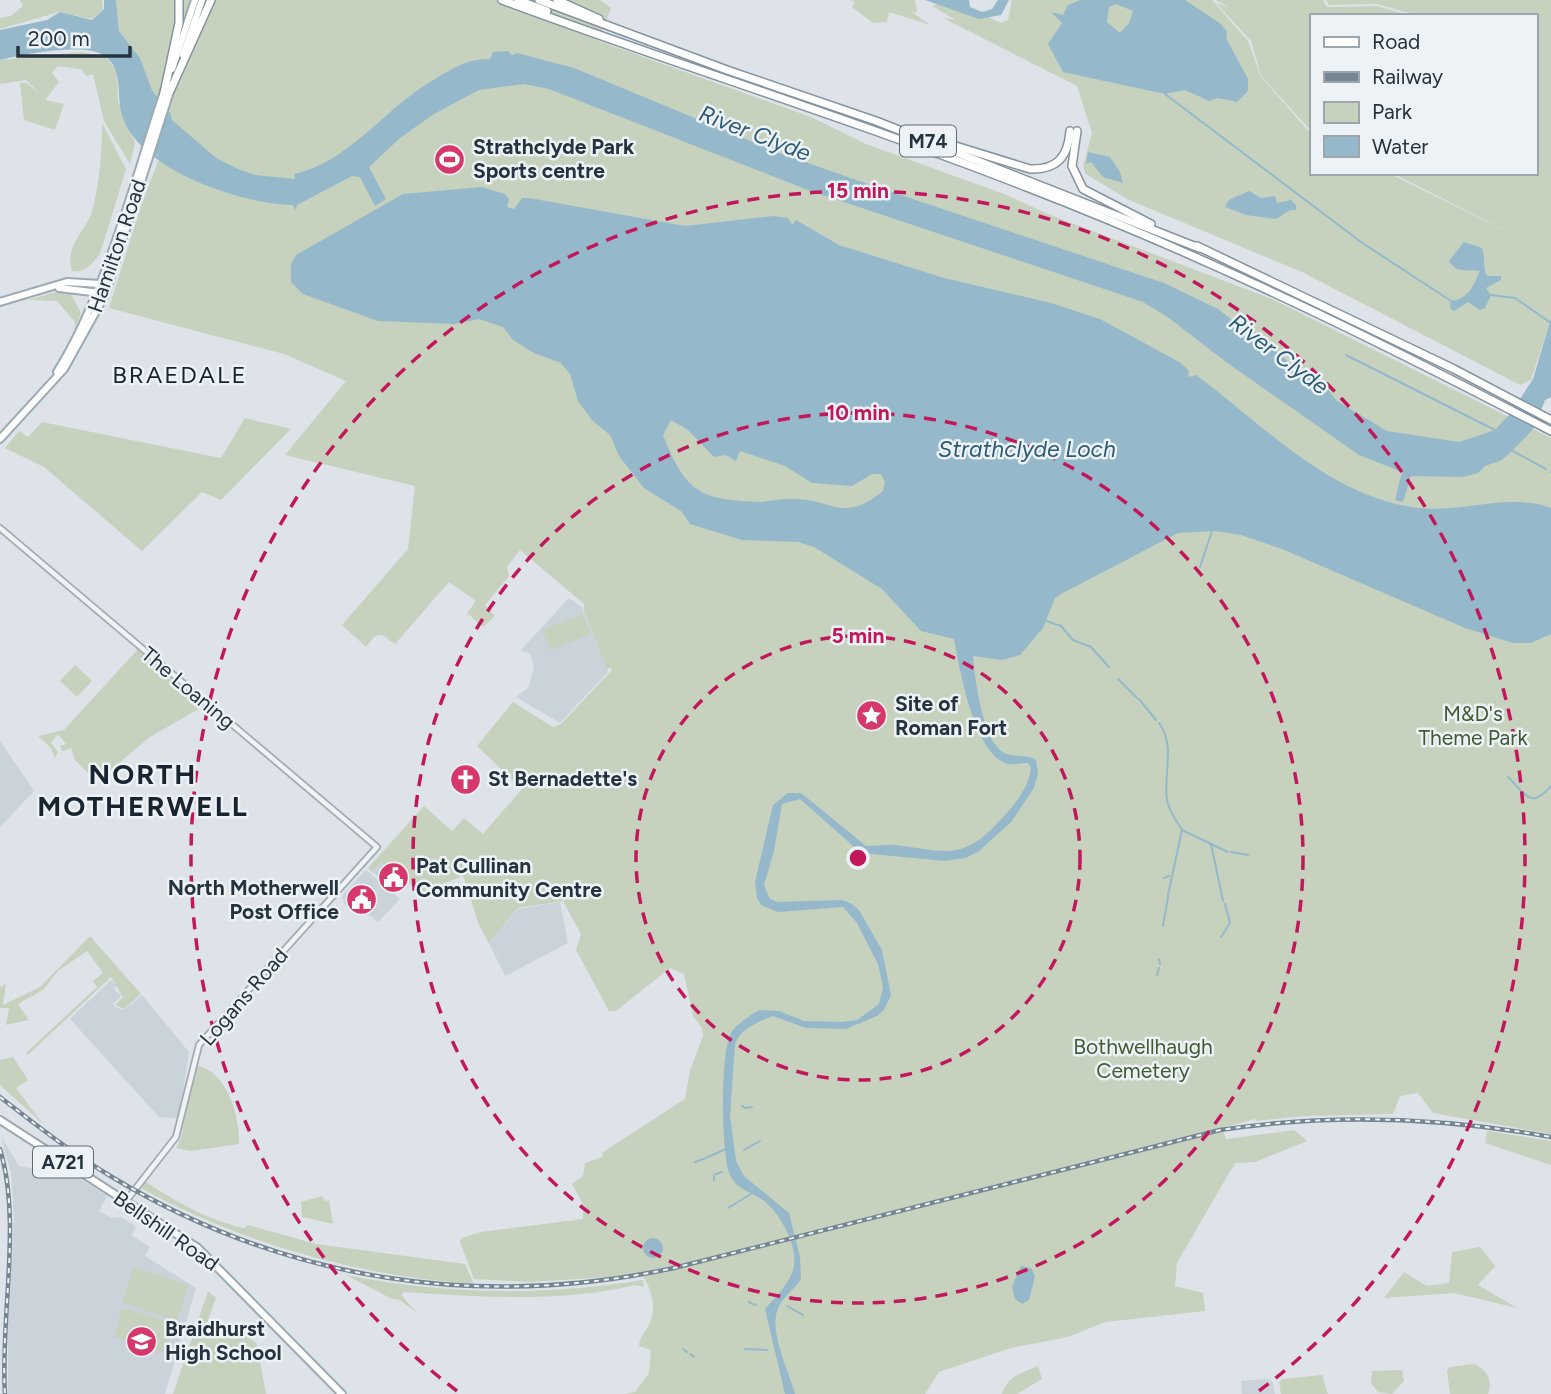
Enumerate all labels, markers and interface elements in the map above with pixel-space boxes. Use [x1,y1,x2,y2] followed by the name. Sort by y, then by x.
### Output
[18,14,130,58] scale bar
[1310,14,1537,175] legend
[28,26,90,51] text: 200 m
[1372,29,1420,54] text: Road
[1372,64,1443,89] text: Railway
[695,99,815,167] water label: River Clyde
[1372,99,1413,124] text: Park
[900,125,956,156] road number: M74
[473,134,635,183] place label: Strathclyde Park Sports centre
[1372,134,1428,159] text: Water
[433,142,467,176] sports icon: Strathclyde Park Sports centre
[82,176,151,316] street label: Hamilton Road
[827,178,889,203] text: 15 min
[1224,308,1335,401] water label: River Clyde
[112,360,248,389] district label: BRAEDALE
[826,400,890,425] text: 10 min
[938,435,1116,463] water label: Strathclyde Loch
[832,623,884,648] text: 5 min
[136,641,240,734] street label: The Loaning
[895,691,1007,740] place label: Site of Roman Fort
[855,699,889,733] place icon: Site of Roman Fort
[1418,701,1528,750] park label: M&D's Theme Park
[37,757,249,823] district label: NORTH MOTHERWELL
[448,762,482,796] church icon: St Bernadette's
[488,766,637,791] place label: St Bernadette's
[846,846,870,870] centre of rings
[416,853,602,902] place label: Pat Cullinan Community Centre
[376,861,410,895] public building icon: Pat Cullinan Community Centre
[168,875,339,924] place label: North Motherwell Post Office
[345,883,379,917] public building icon: North Motherwell Post Office
[194,943,293,1051] street label: Logans Road
[1073,1034,1213,1083] park label: Bothwellhaugh Cemetery
[33,1146,93,1178] road number: A721
[109,1185,224,1276] street label: Bellshill Road
[165,1316,282,1365] place label: Braidhurst High School
[125,1324,159,1358] school or university icon: Braidhurst High School

